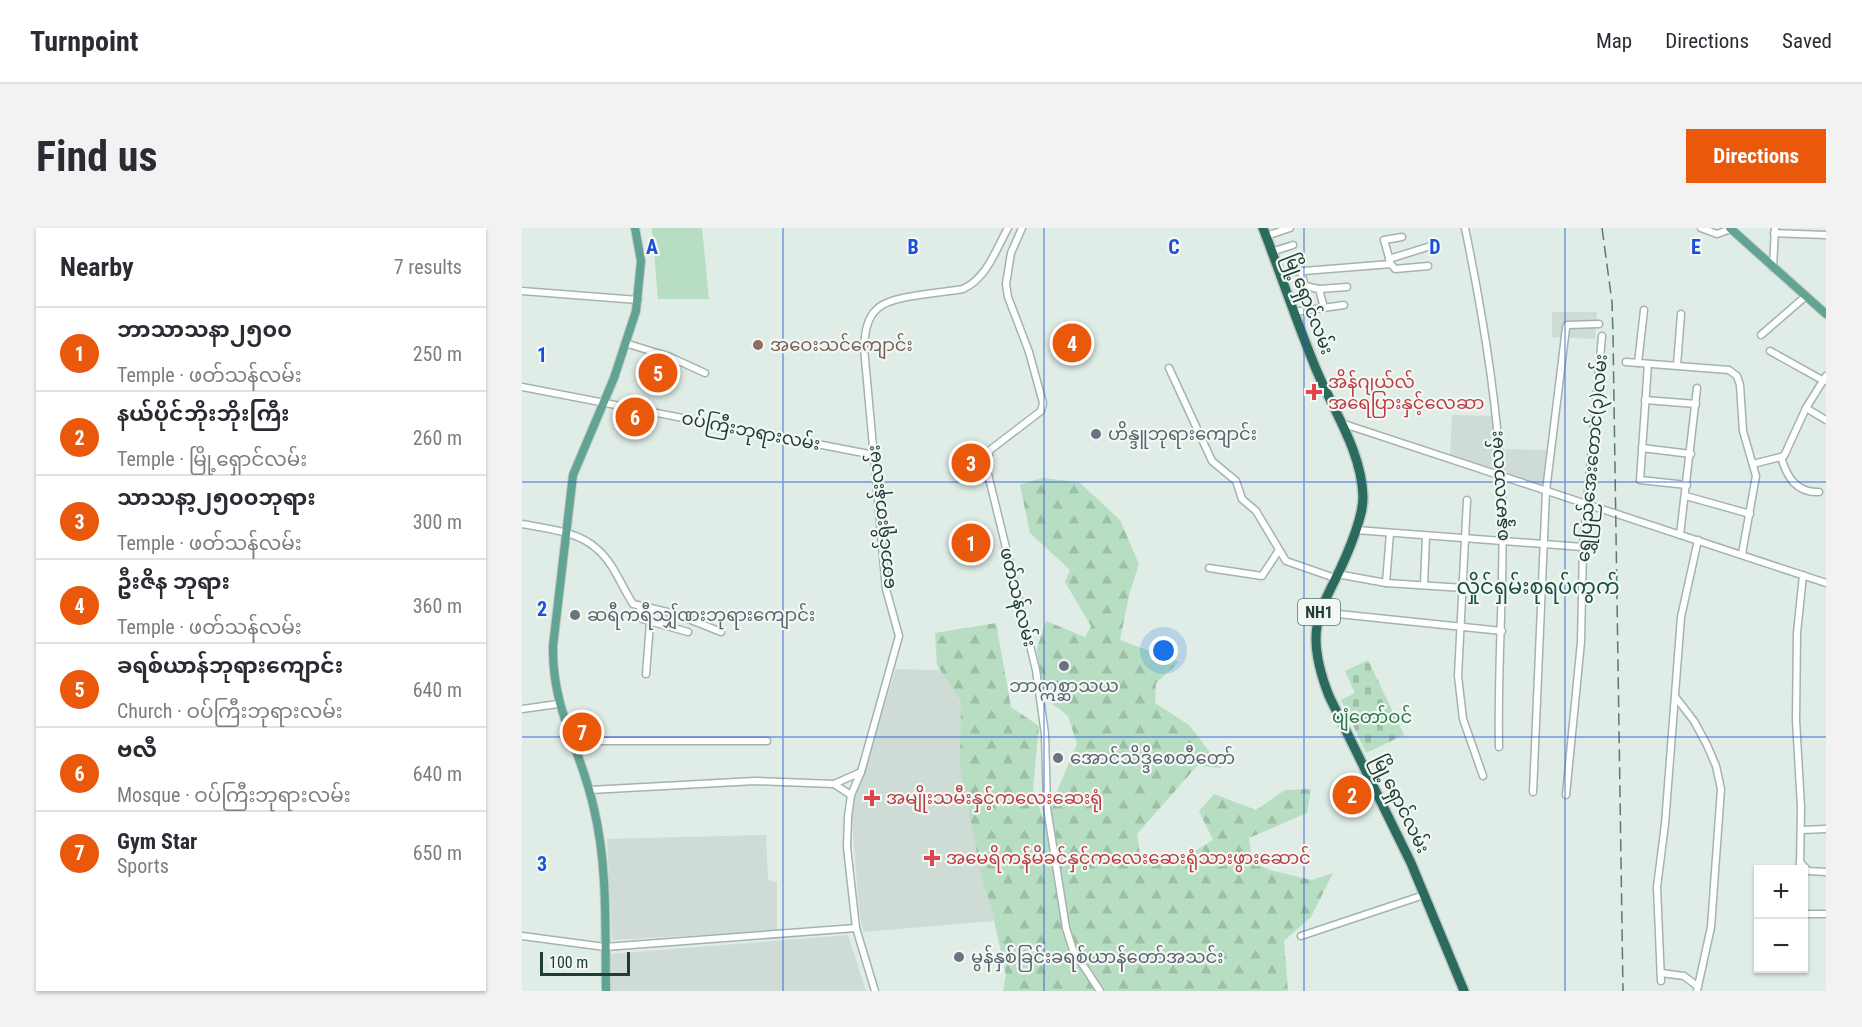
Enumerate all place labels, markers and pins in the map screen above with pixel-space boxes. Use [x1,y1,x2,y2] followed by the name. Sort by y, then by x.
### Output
[1052,320,1092,366] pin: 4
[770,332,913,360] place label: အဝေးသင်ကျောင်း
[751,338,765,352] marker: အဝေးသင်ကျောင်း
[638,350,678,396] pin: 5
[1328,368,1484,418] place label: အိန်ဂျယ်လ် အရေပြားနှင့်လေဆာ
[1305,383,1323,401] marker: အိန်ဂျယ်လ် အရေပြားနှင့်လေဆာ
[616,394,654,440] pin: 6
[1108,420,1257,449] place label: ဟိန္ဒူဘုရားကျောင်း
[1089,427,1103,441] marker: ဟိန္ဒူဘုရားကျောင်း
[952,440,990,486] pin: 3
[952,520,990,566] pin: 1
[587,601,815,630] place label: ဆရီကရီသျှ်ဏးဘုရားကျောင်း
[568,608,582,622] marker: ဆရီကရီသျှ်ဏးဘုရားကျောင်း
[1057,659,1071,673] marker: ဘာဣစ္ဆာသယ
[1009,675,1119,701] place label: ဘာဣစ္ဆာသယ
[562,710,602,754] pin: 7
[1070,744,1235,773] place label: အောင်သိဒ္ဒိစေတီတော်
[1051,751,1065,765] marker: အောင်သိဒ္ဒိစေတီတော်
[1332,772,1372,818] pin: 2
[886,784,1102,813] place label: အမျိုးသမီးနှင့်ကလေးဆေးရုံ
[863,789,881,807] marker: အမျိုးသမီးနှင့်ကလေးဆေးရုံ
[946,844,1311,873] place label: အမေရိကန်မိခင်နှင့်ကလေးဆေးရုံသားဖွားဆောင်
[923,849,941,867] marker: အမေရိကန်မိခင်နှင့်ကလေးဆေးရုံသားဖွားဆောင်
[971,944,1224,972] place label: မွန်နှစ်ခြင်းခရစ်ယာန်တော်အသင်း
[952,950,966,964] marker: မွန်နှစ်ခြင်းခရစ်ယာန်တော်အသင်း

